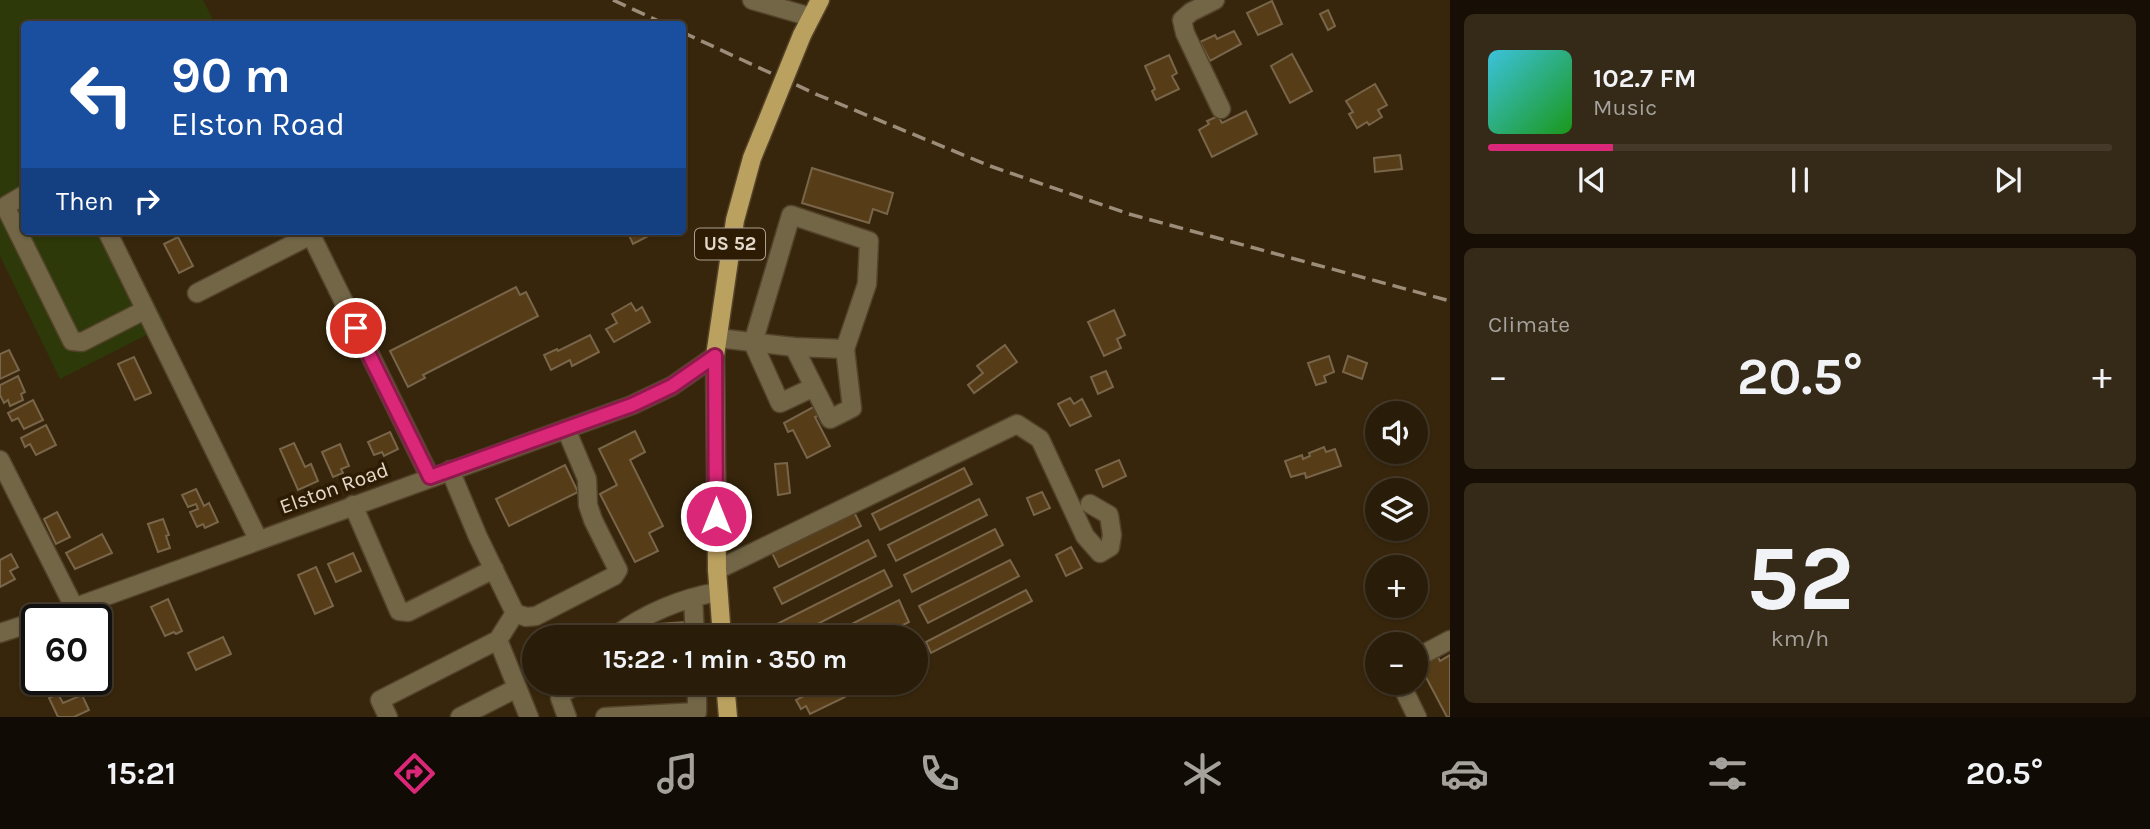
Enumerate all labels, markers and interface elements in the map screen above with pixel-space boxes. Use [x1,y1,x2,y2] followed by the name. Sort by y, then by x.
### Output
[171,47,291,104] text: 90 m
[56,49,147,140] icon: left
[1593,63,1697,94] text: 102.7 FM
[1593,94,1657,121] text: Music
[171,106,345,143] text: Elston Road
[1573,161,1611,199] icon: previous
[1781,161,1819,199] icon: pause
[1989,161,2027,199] icon: next
[128,182,166,220] icon: right
[56,186,114,217] text: Then
[695,228,765,260] road number: US 52
[326,298,386,358] pin
[337,309,375,347] icon: arrive
[1488,311,1570,338] text: Climate
[1737,346,1863,407] text: 20.5°
[1488,354,1508,399] text: −
[2092,354,2112,399] text: +
[1365,401,1428,695] map controls
[1365,401,1428,464] button: sound
[276,457,392,519] street label: Elston Road
[1365,478,1428,541] button: layers
[679,479,753,553] position arrow
[1746,526,1854,632] text: 52
[1365,555,1428,618] button: +
[21,604,112,695] speed limit sign: 60
[1771,625,1829,652] text: km/h
[1365,632,1428,695] button: −
[603,644,847,675] text: 15:22 · 1 min · 350 m
[390,749,439,798] icon: directions
[653,749,702,798] icon: music
[915,749,964,798] icon: phone
[1178,749,1227,798] icon: climate
[1440,749,1489,798] icon: car
[1703,749,1752,798] icon: filters
[107,755,176,792] text: 15:21
[1966,755,2043,792] text: 20.5°

